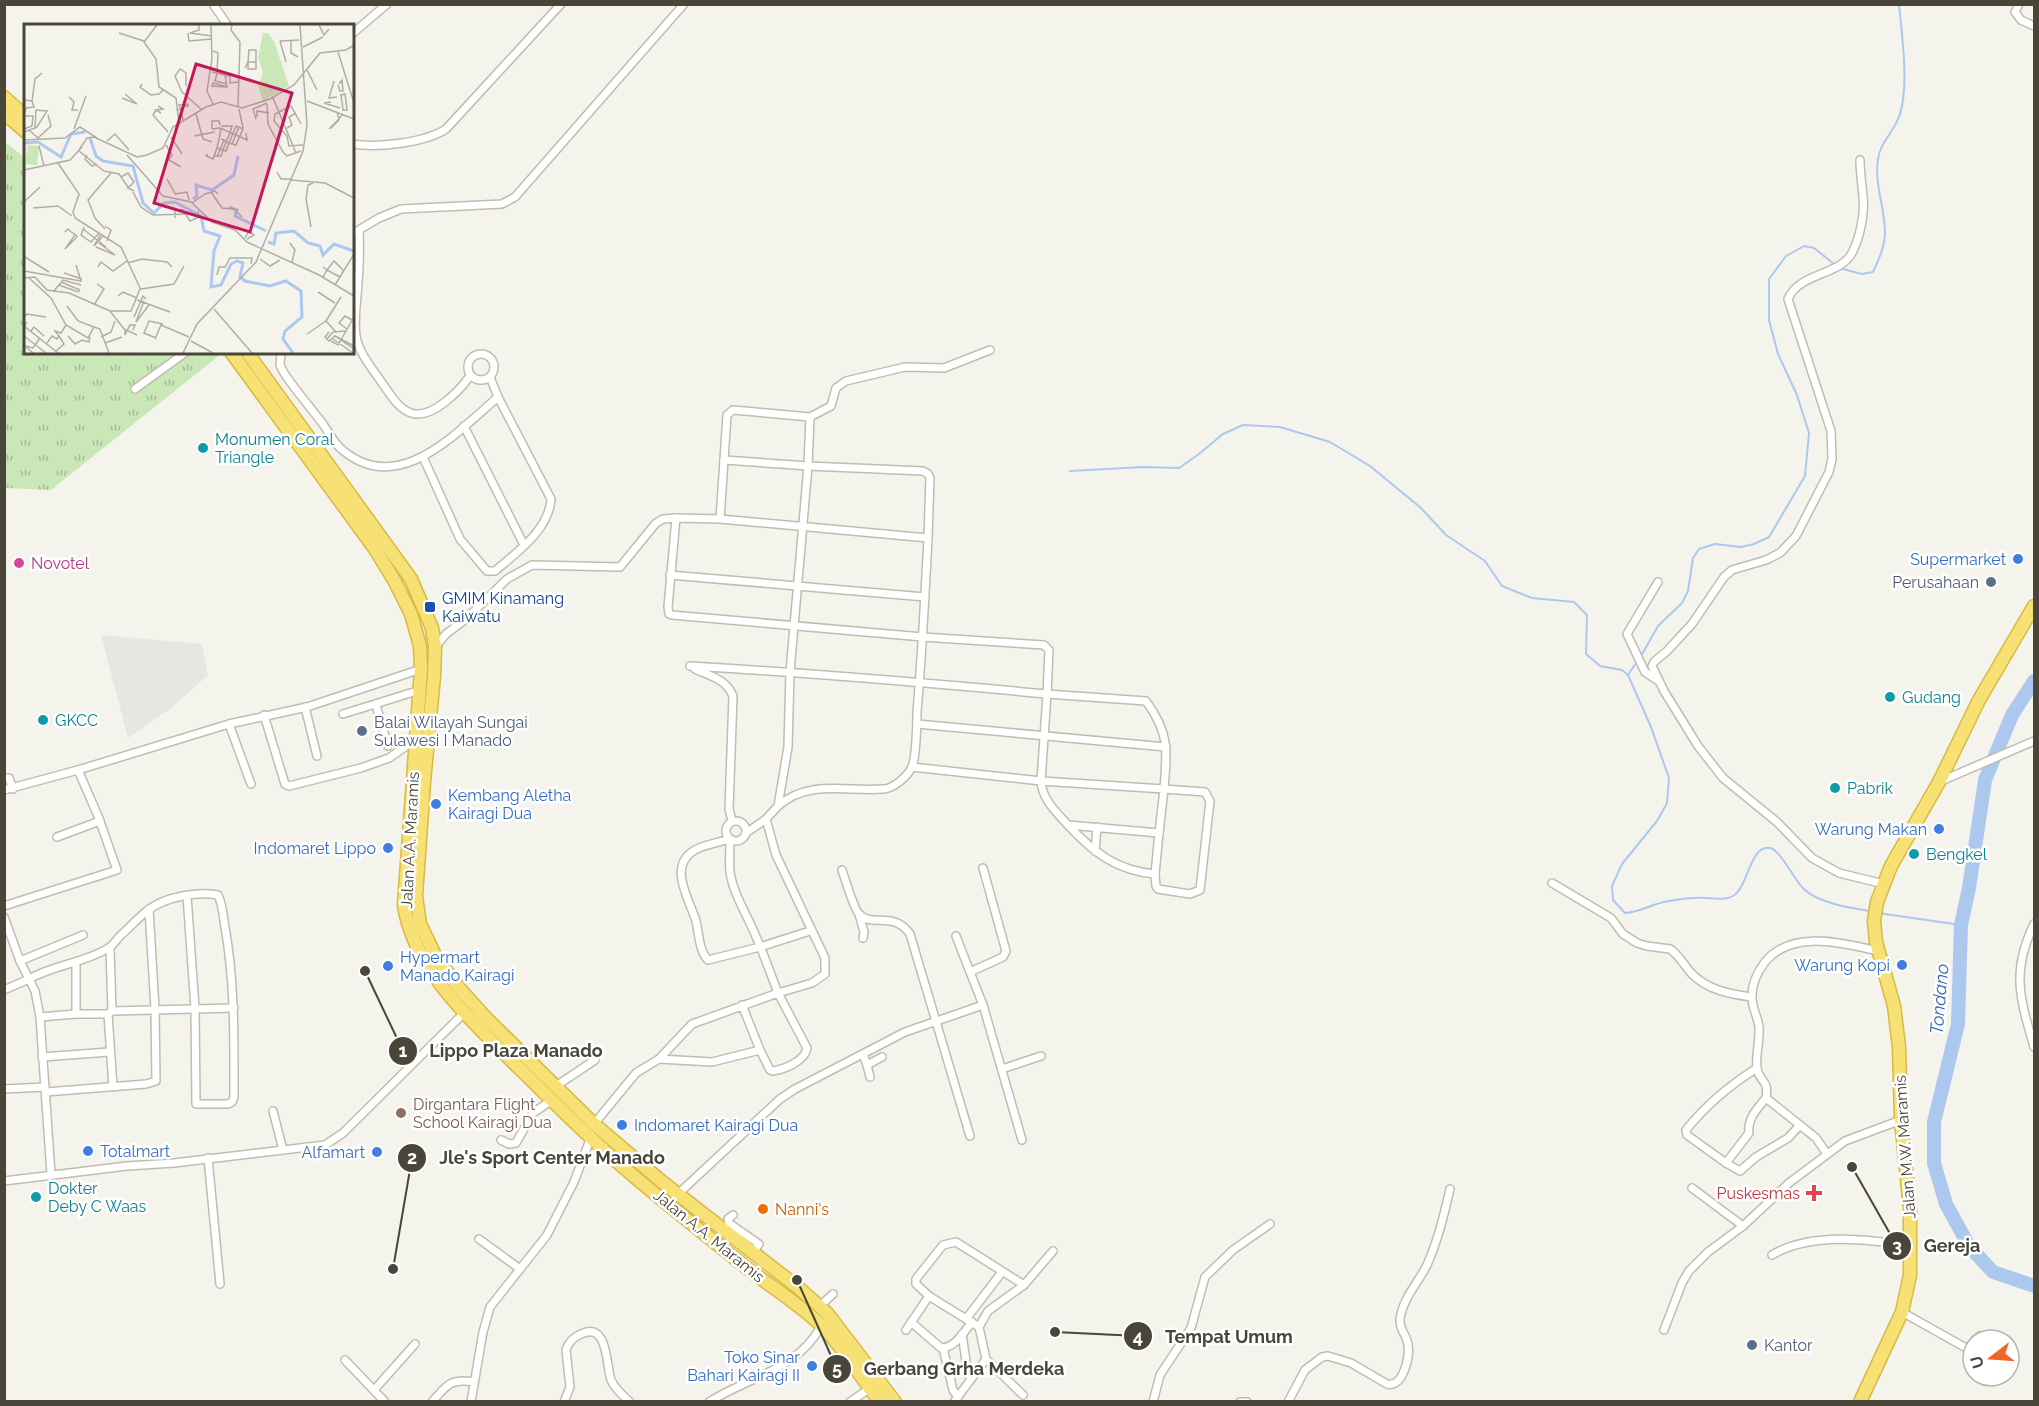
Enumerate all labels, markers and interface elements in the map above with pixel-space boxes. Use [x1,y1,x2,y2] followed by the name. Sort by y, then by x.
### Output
[24,24,354,354] inset map
[215,430,335,467] place label: Monumen Coral Triangle
[196,441,210,455] marker: Monumen Coral Triangle
[1910,550,2007,569] place label: Supermarket
[2011,552,2025,566] marker: Supermarket
[31,554,90,573] place label: Novotel
[12,556,26,570] marker: Novotel
[1892,573,1979,592] place label: Perusahaan
[1984,575,1998,589] marker: Perusahaan
[442,589,564,626] place label: GMIM Kinamang Kaiwatu
[423,600,437,614] marker: GMIM Kinamang Kaiwatu
[1902,688,1961,707] place label: Gudang
[1883,690,1897,704] marker: Gudang
[55,711,98,730] place label: GKCC
[36,713,50,727] marker: GKCC
[374,713,528,750] place label: Balai Wilayah Sungai Sulawesi I Manado
[355,724,369,738] marker: Balai Wilayah Sungai Sulawesi I Manado
[397,771,423,909] street label: Jalan A.A. Maramis
[1847,779,1894,798] place label: Pabrik
[1828,781,1842,795] marker: Pabrik
[448,786,571,823] place label: Kembang Aletha Kairagi Dua
[429,797,443,811] marker: Kembang Aletha Kairagi Dua
[1815,820,1927,839] place label: Warung Makan
[1932,822,1946,836] marker: Warung Makan
[254,839,376,858] place label: Indomaret Lippo
[381,841,395,855] marker: Indomaret Lippo
[1926,845,1988,864] place label: Bengkel
[1907,847,1921,861] marker: Bengkel
[400,948,514,985] place label: Hypermart Manado Kairagi
[1794,956,1890,975] place label: Warung Kopi
[1895,958,1909,972] marker: Warung Kopi
[381,959,395,973] marker: Hypermart Manado Kairagi
[1925,963,1953,1035] water label: Tondano
[388,1033,615,1069] callout: Lippo Plaza Manado
[399,1040,408,1061] text: 1
[429,1040,603,1061] text: Lippo Plaza Manado
[1890,1074,1920,1220] street label: Jalan M.W. Maramis
[413,1095,552,1132] place label: Dirgantara Flight School Kairagi Dua
[394,1106,408,1120] marker: Dirgantara Flight School Kairagi Dua
[634,1116,798,1135] place label: Indomaret Kairagi Dua
[615,1118,629,1132] marker: Indomaret Kairagi Dua
[397,1140,677,1176] callout: Jle's Sport Center Manado
[100,1142,171,1161] place label: Totalmart
[301,1143,366,1162] place label: Alfamart
[81,1144,95,1158] marker: Totalmart
[370,1145,384,1159] marker: Alfamart
[407,1147,417,1168] text: 2
[439,1147,665,1168] text: Jle's Sport Center Manado
[48,1179,147,1216] place label: Dokter Deby C Waas
[1716,1184,1800,1203] place label: Puskesmas
[1805,1184,1823,1202] marker: Puskesmas
[650,1186,768,1287] street label: Jalan A.A. Maramis
[29,1190,43,1204] marker: Dokter Deby C Waas
[775,1200,829,1219] place label: Nanni's
[756,1202,770,1216] marker: Nanni's
[1882,1228,1992,1264] callout: Gereja
[1892,1235,1902,1256] text: 3
[1924,1235,1980,1256] text: Gereja
[1123,1318,1304,1354] callout: Tempat Umum
[1133,1326,1143,1347] text: 4
[1165,1326,1293,1347] text: Tempat Umum
[1961,1328,2021,1388] north arrow
[1764,1336,1813,1355] place label: Kantor
[1745,1338,1759,1352] marker: Kantor
[687,1348,800,1385] place label: Toko Sinar Bahari Kairagi II
[822,1351,1076,1387] callout: Gerbang Grha Merdeka
[1966,1354,1988,1371] text: U
[832,1358,842,1379] text: 5
[864,1358,1064,1379] text: Gerbang Grha Merdeka
[805,1359,819,1373] marker: Toko Sinar Bahari Kairagi II

